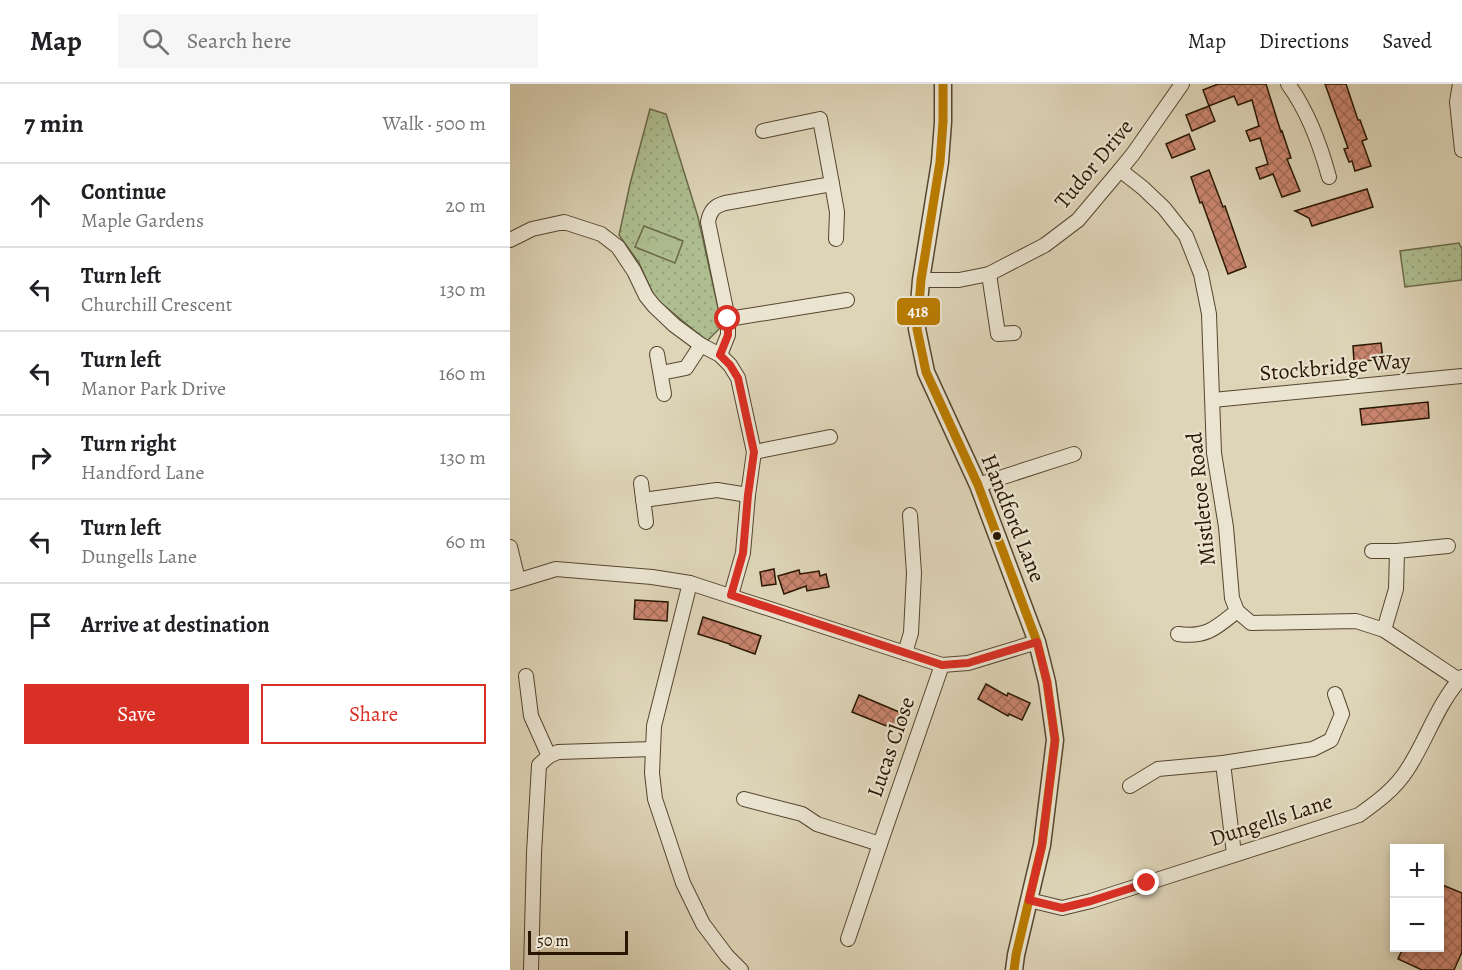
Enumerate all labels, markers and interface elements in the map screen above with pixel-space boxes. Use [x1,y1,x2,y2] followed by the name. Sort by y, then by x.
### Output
[118,14,538,68] search box
[30,22,82,60] text: Map
[139,25,172,58] icon: search
[187,26,291,56] text: Search here
[1188,27,1226,55] text: Map
[1259,27,1349,55] text: Directions
[1382,27,1432,55] text: Saved
[24,106,84,141] text: 7 min
[382,110,486,137] text: Walk · 500 m
[1048,113,1140,215] street label: Tudor Drive
[81,177,166,207] text: Continue
[24,189,57,222] icon: ahead
[445,192,486,219] text: 20 m
[81,207,204,234] text: Maple Gardens
[81,261,161,291] text: Turn left
[24,273,57,306] icon: left
[440,276,486,303] text: 130 m
[81,291,232,318] text: Churchill Crescent
[896,297,941,326] line badge: 418
[908,301,929,323] text: 418
[714,305,740,331] route start
[81,345,161,375] text: Turn left
[1258,345,1412,389] street label: Stockbridge Way
[24,357,57,390] icon: left
[439,360,486,387] text: 160 m
[81,375,226,402] text: Manor Park Drive
[81,429,177,459] text: Turn right
[1179,431,1223,567] street label: Mistletoe Road
[24,441,57,474] icon: right
[440,444,486,471] text: 130 m
[974,449,1052,587] street label: Handford Lane
[81,459,204,486] text: Handford Lane
[81,513,161,543] text: Turn left
[24,525,57,558] icon: left
[446,528,486,555] text: 60 m
[991,530,1003,542] unlabelled marker
[81,543,197,570] text: Dungells Lane
[24,609,57,642] icon: arrive
[81,610,270,640] text: Arrive at destination
[24,684,249,744] button: Save
[261,684,486,744] button: Share
[860,693,922,801] street label: Lucas Close
[1206,786,1336,854] street label: Dungells Lane
[1390,844,1444,952] map controls
[1390,844,1444,898] button: +
[1133,869,1159,895] route end
[1390,898,1444,952] button: −
[528,928,628,956] scale bar
[537,930,569,952] text: 50 m

